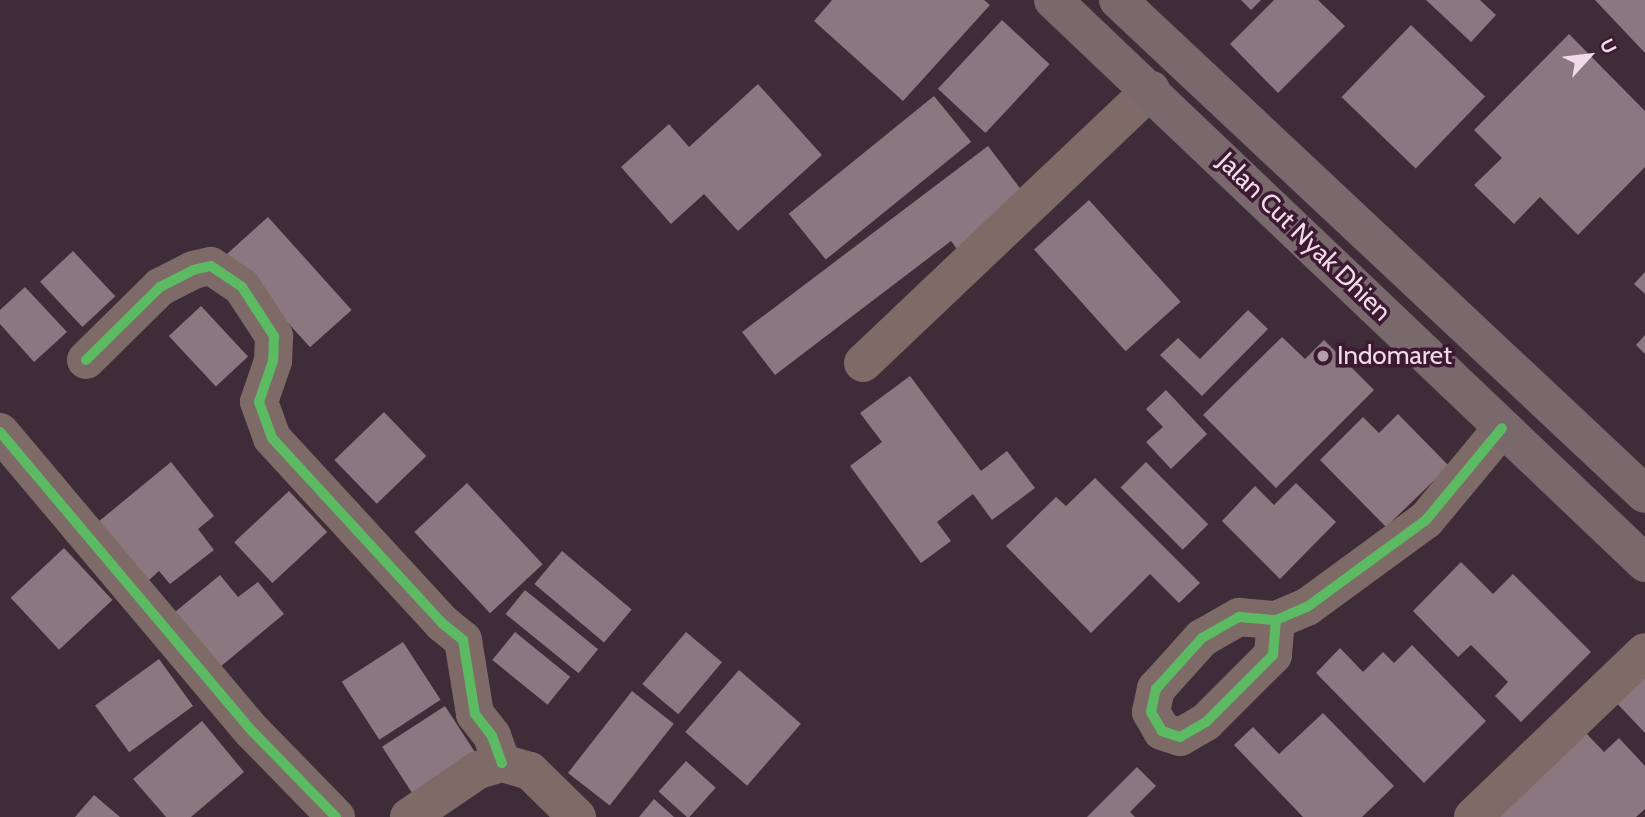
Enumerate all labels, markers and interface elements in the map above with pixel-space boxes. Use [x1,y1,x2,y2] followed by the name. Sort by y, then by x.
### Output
[1554,21,1624,91] north arrow
[1595,35,1622,58] text: U
[1211,146,1397,328] street label: Jalan Cut Nyak Dhien
[1337,340,1452,372] place label: Indomaret
[1315,348,1331,364] marker: Indomaret

